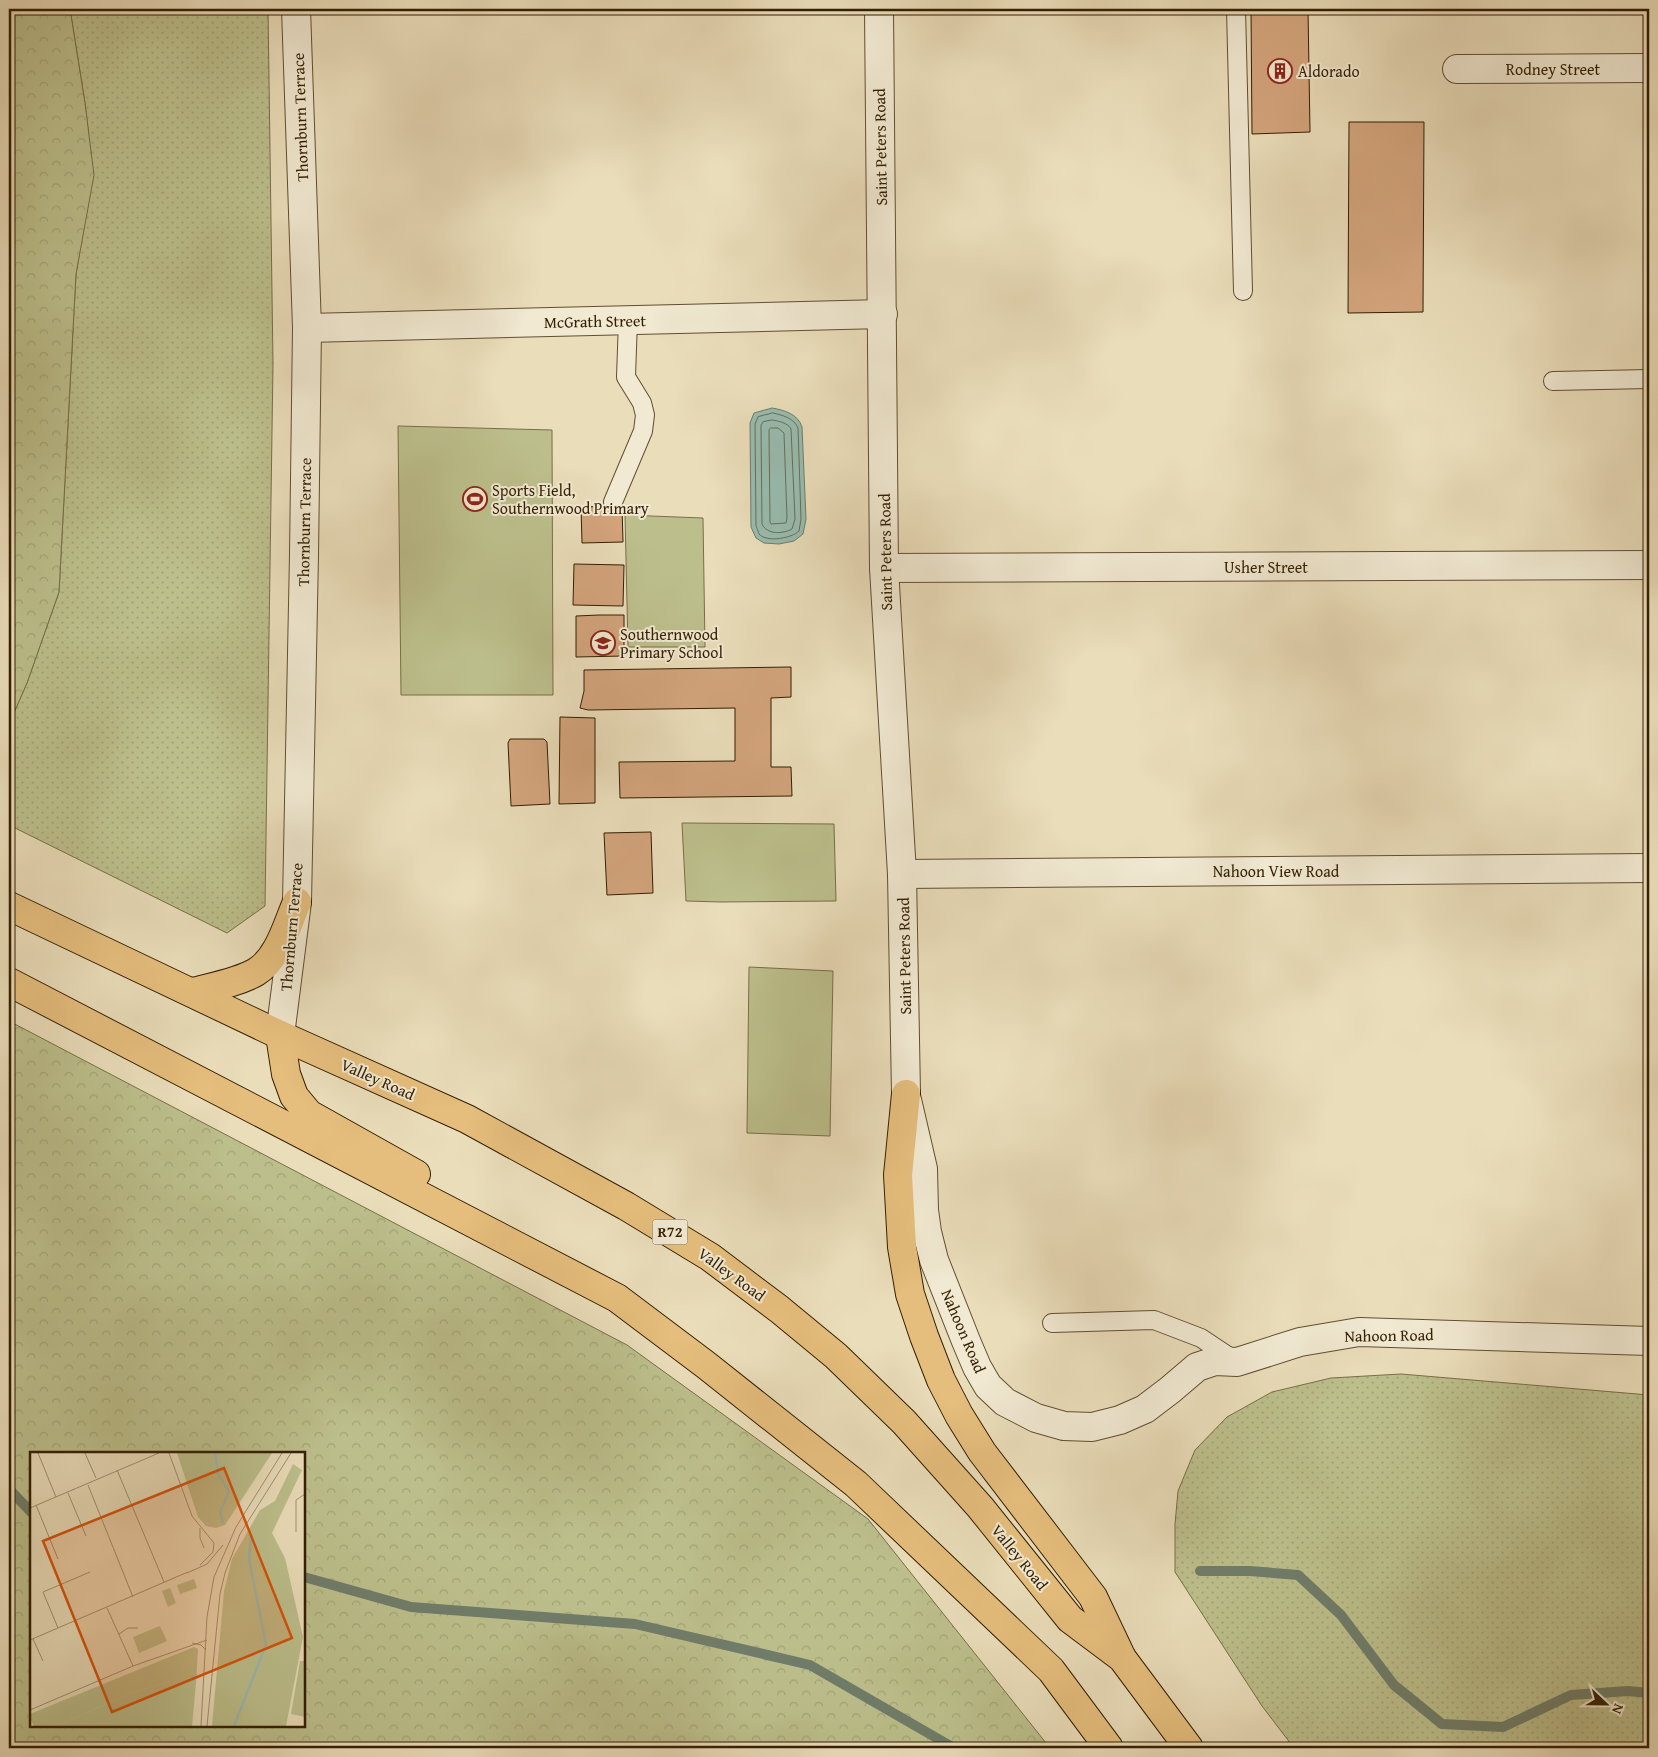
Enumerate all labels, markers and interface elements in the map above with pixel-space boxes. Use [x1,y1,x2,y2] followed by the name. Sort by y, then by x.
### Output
[286,52,314,182] street label: Thornburn Terrace
[1506,57,1601,81] street label: Rodney Street
[1267,58,1293,84] building icon: Aldorado
[1298,59,1360,83] place label: Aldorado
[867,88,893,206] street label: Saint Peters Road
[544,308,647,334] street label: McGrath Street
[291,457,317,587] street label: Thornburn Terrace
[492,478,649,520] place label: Sports Field, Southernwood Primary
[462,486,488,512] sports icon: Sports Field, Southernwood Primary
[872,493,898,611] street label: Saint Peters Road
[1224,555,1308,579] street label: Usher Street
[620,622,723,664] place label: Southernwood Primary School
[590,630,616,656] school or university icon: Southernwood Primary School
[1213,859,1340,883] street label: Nahoon View Road
[273,862,309,992] street label: Thornburn Terrace
[891,897,917,1015] street label: Saint Peters Road
[337,1052,419,1106] street label: Valley Road
[652,1220,688,1244] road number: R72
[693,1241,771,1307] street label: Valley Road
[936,1285,993,1377] street label: Nahoon Road
[1344,1322,1434,1348] street label: Nahoon Road
[30,1452,305,1727] inset map
[986,1519,1054,1595] street label: Valley Road
[1580,1680,1630,1730] north arrow
[1607,1701,1629,1718] text: N

